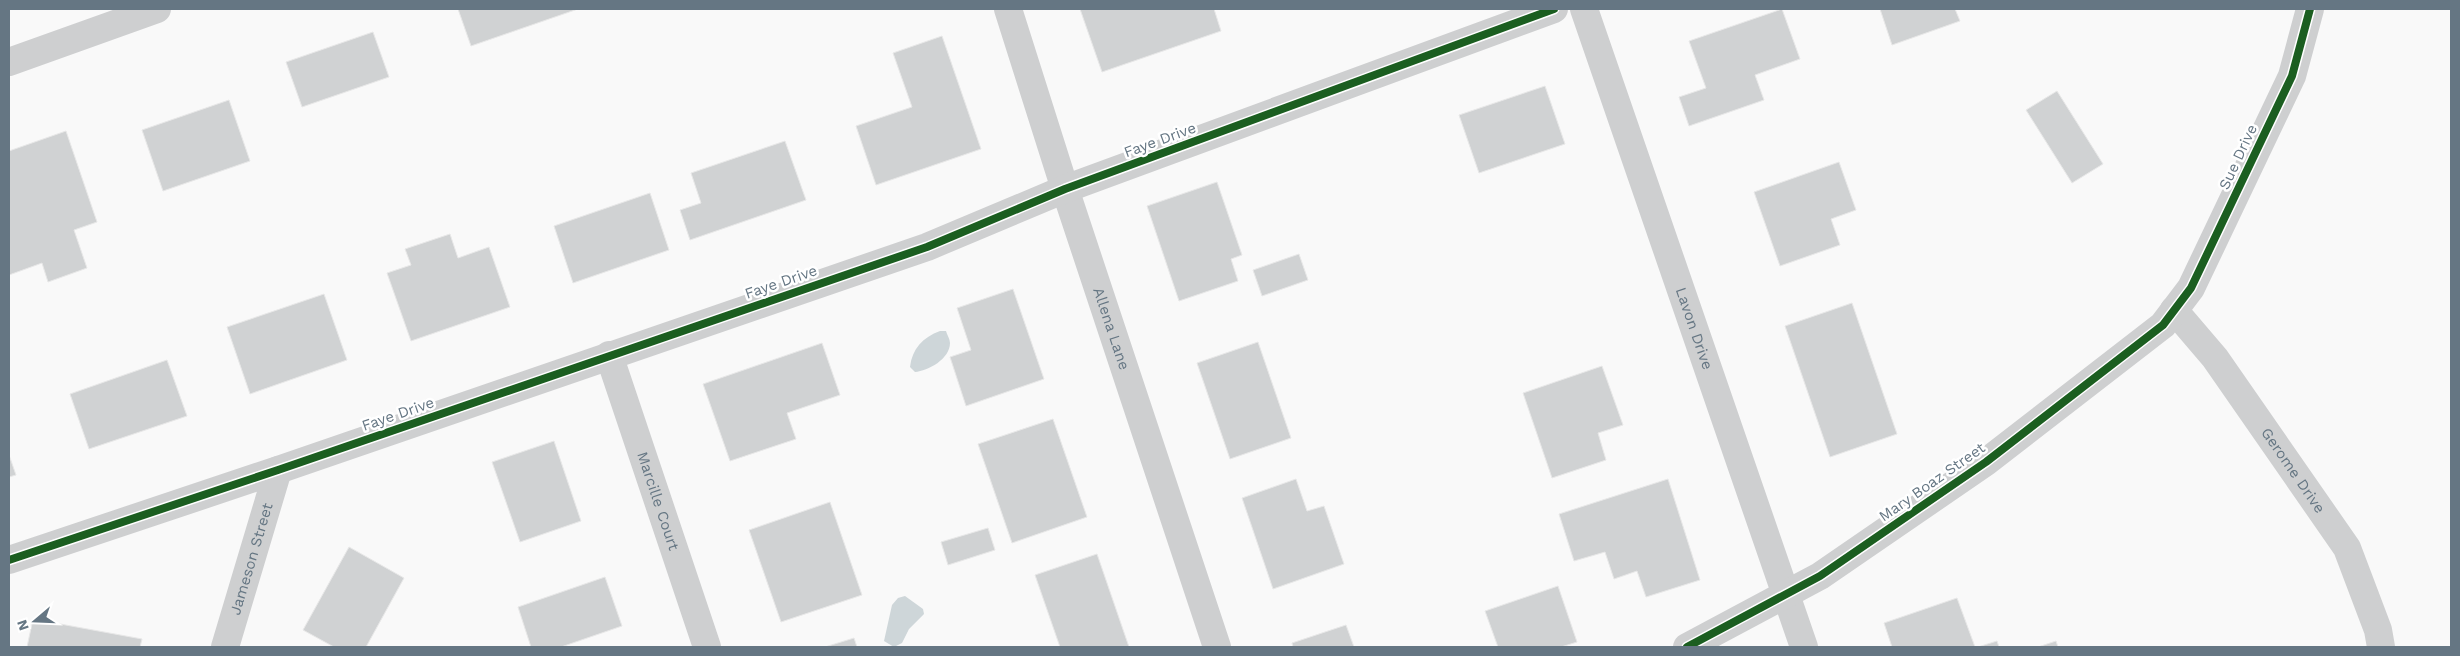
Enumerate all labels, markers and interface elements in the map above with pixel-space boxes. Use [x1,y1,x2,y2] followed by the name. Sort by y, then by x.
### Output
[1122,119,1198,161] street label: Faye Drive
[2215,122,2261,192] street label: Sue Drive
[742,261,820,303] street label: Faye Drive
[1089,285,1133,372] street label: Allena Lane
[1672,285,1717,372] street label: Lavon Drive
[359,393,437,435] street label: Faye Drive
[2257,424,2329,517] street label: Gerome Drive
[1875,438,1989,525] street label: Mary Boaz Street
[633,449,683,553] street label: Marcille Court
[226,500,277,617] street label: Jameson Street
[10,596,60,646] north arrow
[13,618,32,633] text: N

